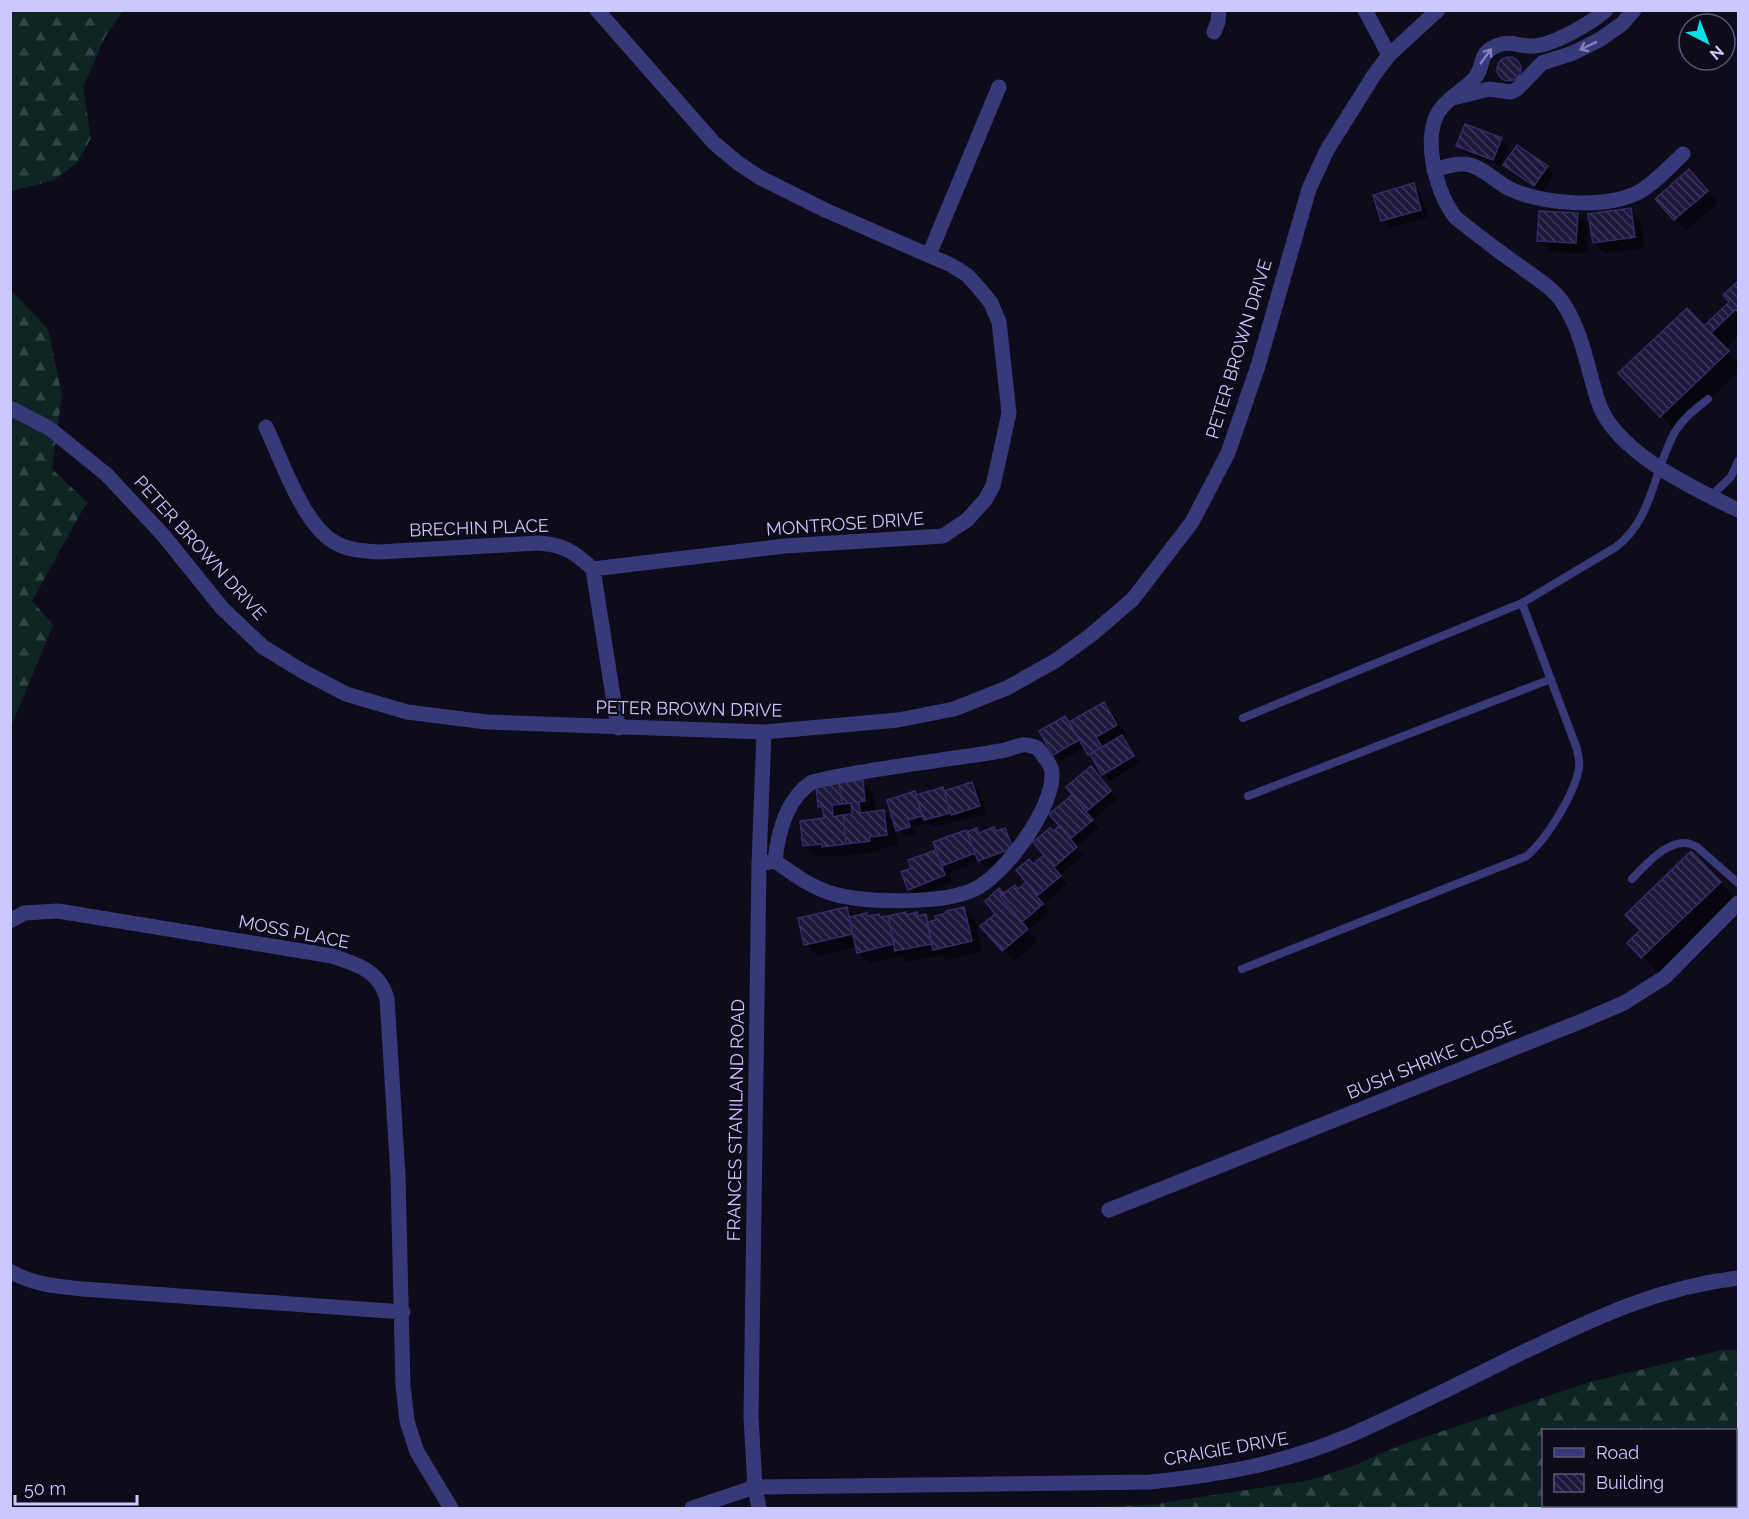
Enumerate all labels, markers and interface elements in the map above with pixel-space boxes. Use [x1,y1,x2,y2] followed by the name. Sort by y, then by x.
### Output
[1677,12,1737,72] north arrow
[1579,40,1597,52] one-way arrow
[1706,42,1728,64] text: N
[1479,48,1492,64] one-way arrow
[1201,256,1276,441] street label: PETER BROWN DRIVE
[130,471,271,624] street label: PETER BROWN DRIVE
[765,508,925,539] street label: MONTROSE DRIVE
[409,515,549,540] street label: BRECHIN PLACE
[595,696,783,721] street label: PETER BROWN DRIVE
[237,910,351,953] street label: MOSS PLACE
[723,999,748,1241] street label: FRANCES STANILAND ROAD
[1344,1016,1518,1103] street label: BUSH SHRIKE CLOSE
[1162,1427,1290,1470] street label: CRAIGIE DRIVE
[1542,1429,1737,1507] legend
[1596,1442,1639,1463] text: Road
[15,1468,136,1506] scale bar
[1596,1472,1664,1493] text: Building
[24,1478,66,1499] text: 50 m

